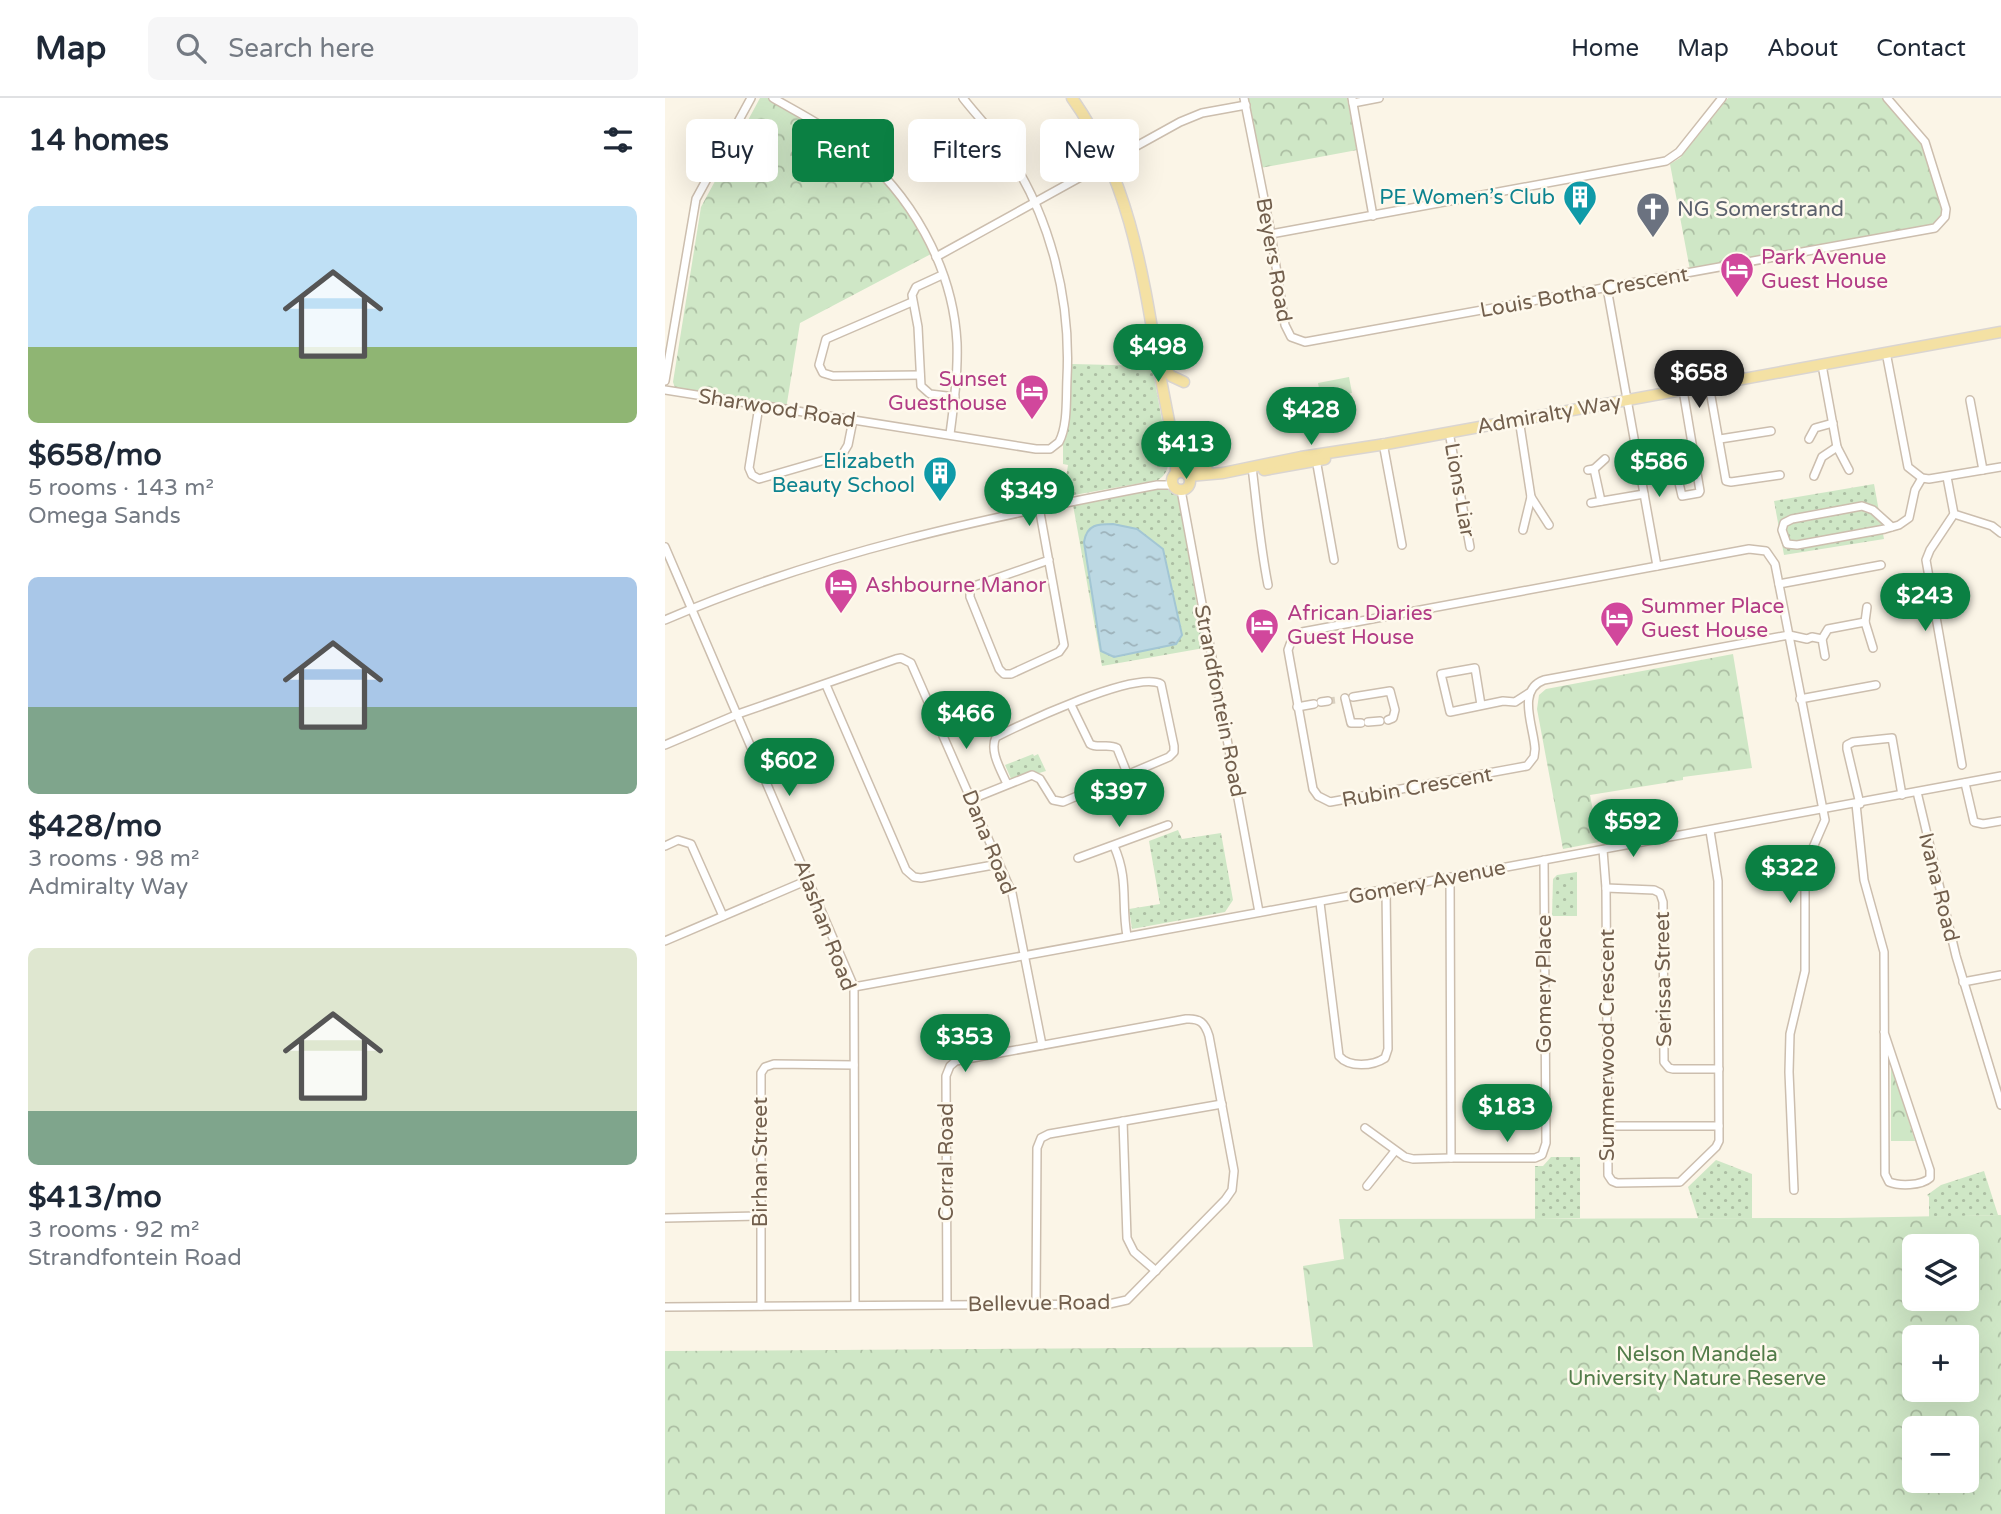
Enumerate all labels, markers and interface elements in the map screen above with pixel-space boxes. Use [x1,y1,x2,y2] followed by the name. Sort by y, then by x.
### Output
[148,17,638,80] search box
[35,29,106,68] text: Map
[172,29,210,67] icon: search
[228,33,374,64] text: Search here
[1571,34,1639,63] text: Home
[1677,34,1729,63] text: Map
[1767,34,1838,63] text: About
[1876,34,1966,63] text: Contact
[686,119,778,182] chip: Buy
[792,119,894,182] chip: Rent
[908,119,1026,182] chip: Filters
[1040,119,1139,182] chip: New
[599,121,637,159] icon: filters
[28,122,169,159] text: 14 homes
[1561,178,1599,227] building icon: PE Women’s Club
[1379,185,1555,210] place label: PE Women’s Club
[1634,190,1672,239] church icon: NG Somerstrand
[1250,196,1297,324] street label: Beyers Road
[1677,197,1844,222] place label: NG Somerstrand
[1761,245,1888,294] place label: Park Avenue Guest House
[1718,250,1756,299] hotel icon: Park Avenue Guest House
[270,251,396,377] icon: home
[1478,262,1690,323] street label: Louis Botha Crescent
[1117,324,1199,384] pin: $498
[1129,333,1187,361] text: $498
[1658,350,1740,410] pin: $658
[1670,359,1728,387] text: $658
[888,367,1007,416] place label: Sunset Guesthouse
[1013,372,1051,421] hotel icon: Sunset Guesthouse
[696,384,857,433] street label: Sharwood Road
[1270,388,1352,447] pin: $428
[1475,389,1623,439] street label: Admiralty Way
[1282,396,1340,424] text: $428
[1145,422,1227,481] pin: $413
[1157,430,1215,458] text: $413
[28,437,162,474] text: $658/mo
[1618,440,1700,499] pin: $586
[1439,441,1480,539] street label: Lions Liar
[1630,448,1688,476] text: $586
[772,449,915,498] place label: Elizabeth Beauty School
[921,454,959,503] building icon: Elizabeth Beauty School
[988,468,1070,528] pin: $349
[28,474,214,502] text: 5 rooms · 143 m²
[1000,477,1058,505] text: $349
[28,502,181,530] text: Omega Sands
[822,566,860,615] hotel icon: Ashbourne Manor
[865,573,1046,598] place label: Ashbourne Manor
[1884,574,1966,633] pin: $243
[1896,582,1954,610] text: $243
[1641,594,1785,643] place label: Summer Place Guest House
[1598,599,1636,648] hotel icon: Summer Place Guest House
[1287,601,1433,650] place label: African Diaries Guest House
[1189,603,1250,799] street label: Strandfontein Road
[1243,606,1281,655] hotel icon: African Diaries Guest House
[270,622,396,748] icon: home
[925,692,1007,751] pin: $466
[937,700,995,728] text: $466
[748,738,830,798] pin: $602
[760,747,818,775] text: $602
[1340,762,1494,813] street label: Rubin Crescent
[1078,770,1160,829] pin: $397
[1090,778,1148,806] text: $397
[956,786,1021,898] street label: Dana Road
[1592,800,1674,859] pin: $592
[28,808,162,845] text: $428/mo
[1604,808,1662,836] text: $592
[1913,830,1964,944] street label: Ivana Road
[28,845,199,873] text: 3 rooms · 98 m²
[1749,846,1831,905] pin: $322
[1761,854,1819,882] text: $322
[1346,855,1508,910] street label: Gomery Avenue
[788,856,861,994] street label: Alashan Road
[28,873,188,901] text: Admiralty Way
[1650,911,1677,1047] street label: Serissa Street
[1532,915,1557,1053] street label: Gomery Place
[1595,929,1620,1161] street label: Summerwood Crescent
[270,993,396,1119] icon: home
[924,1014,1006,1074] pin: $353
[936,1023,994,1051] text: $353
[1466,1084,1548,1144] pin: $183
[1478,1093,1536,1121] text: $183
[748,1097,773,1227] street label: Birhan Street
[934,1103,959,1221] street label: Corral Road
[28,1179,162,1216] text: $413/mo
[28,1216,199,1244] text: 3 rooms · 92 m²
[1902,1234,1979,1493] map controls
[1902,1234,1979,1311] button: layers
[28,1244,242,1272] text: Strandfontein Road
[967,1290,1111,1317] street label: Bellevue Road
[1902,1325,1979,1402] button: +
[1568,1342,1826,1391] park label: Nelson Mandela University Nature Reserve
[1902,1416,1979,1493] button: −

